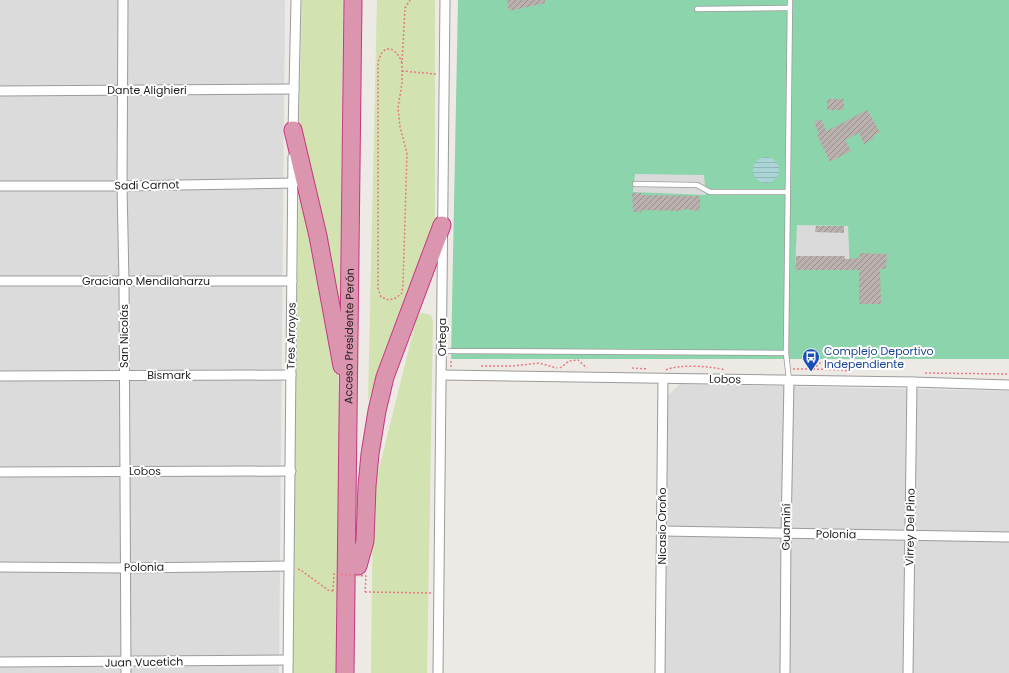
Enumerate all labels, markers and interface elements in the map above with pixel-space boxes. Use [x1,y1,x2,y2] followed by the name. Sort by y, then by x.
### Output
[107,82,187,98] street label: Dante Alighieri
[114,176,180,194] street label: Sadi Carnot
[340,268,358,404] street label: Acceso Presidente Perón
[82,273,210,289] street label: Graciano Mendilaharzu
[282,302,300,370] street label: Tres Arroyos
[116,304,132,368] street label: San Nicolás
[434,318,450,356] street label: Ortega
[824,343,934,372] place label: Complejo Deportivo Independiente
[801,347,821,372] bus stop icon: Complejo Deportivo Independiente
[147,367,191,383] street label: Bismark
[709,371,741,387] street label: Lobos
[129,463,161,479] street label: Lobos
[654,488,670,564] street label: Nicasio Oroño
[901,488,919,566] street label: Virrey Del Pino
[778,503,794,551] street label: Guaminí
[816,526,856,542] street label: Polonia
[124,559,164,575] street label: Polonia
[105,653,183,671] street label: Juan Vucetich

